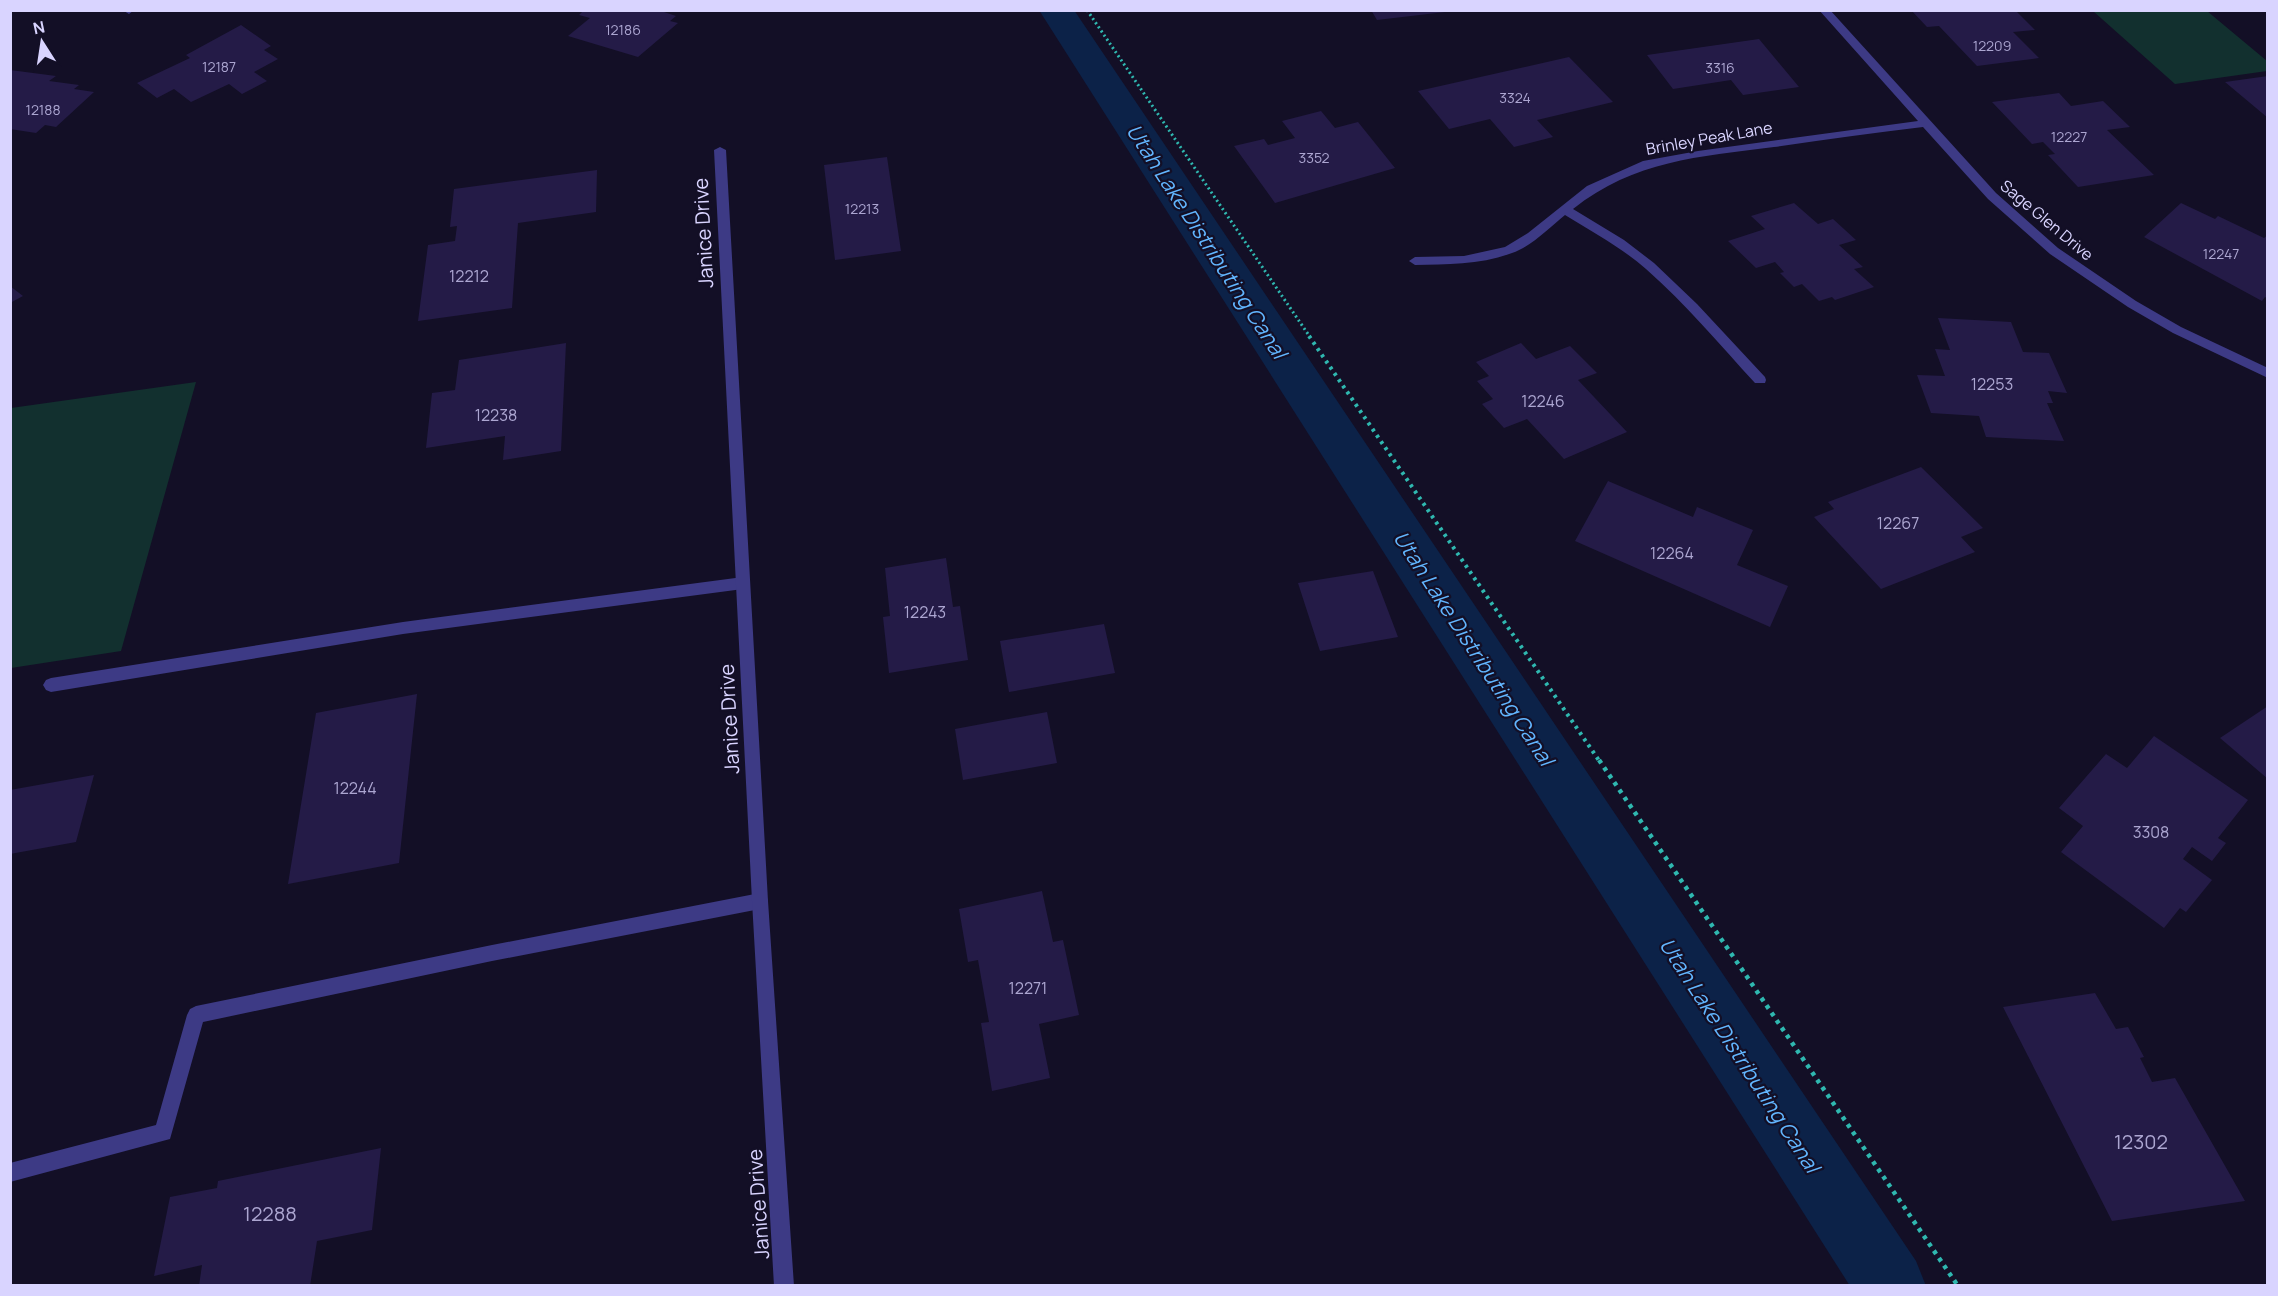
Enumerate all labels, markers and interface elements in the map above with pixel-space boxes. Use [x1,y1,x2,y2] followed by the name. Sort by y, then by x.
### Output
[12,12,72,72] north arrow
[31,15,47,39] text: N
[605,20,641,39] house number: 12186
[1973,36,2011,55] house number: 12209
[202,57,236,76] house number: 12187
[1705,58,1735,77] house number: 3316
[1499,88,1531,107] house number: 3324
[25,100,61,119] house number: 12188
[1644,116,1774,160] street label: Brinley Peak Lane
[1120,118,1295,366] water label: Utah Lake Distributing Canal
[2051,127,2087,146] house number: 12227
[1298,148,1330,167] house number: 3352
[1996,175,2098,265] street label: Sage Glen Drive
[687,177,719,289] street label: Janice Drive
[845,199,879,218] house number: 12213
[2203,244,2239,263] house number: 12247
[449,265,489,287] house number: 12212
[1971,373,2013,395] house number: 12253
[1521,390,1565,412] house number: 12246
[475,404,517,426] house number: 12238
[1877,512,1919,534] house number: 12267
[1387,525,1562,773] water label: Utah Lake Distributing Canal
[1650,542,1694,564] house number: 12264
[904,601,946,623] house number: 12243
[713,663,745,775] street label: Janice Drive
[333,777,377,799] house number: 12244
[2133,821,2169,843] house number: 3308
[1653,932,1828,1180] water label: Utah Lake Distributing Canal
[1009,977,1047,999] house number: 12271
[2114,1128,2168,1155] house number: 12302
[741,1148,775,1260] street label: Janice Drive
[243,1200,297,1227] house number: 12288

